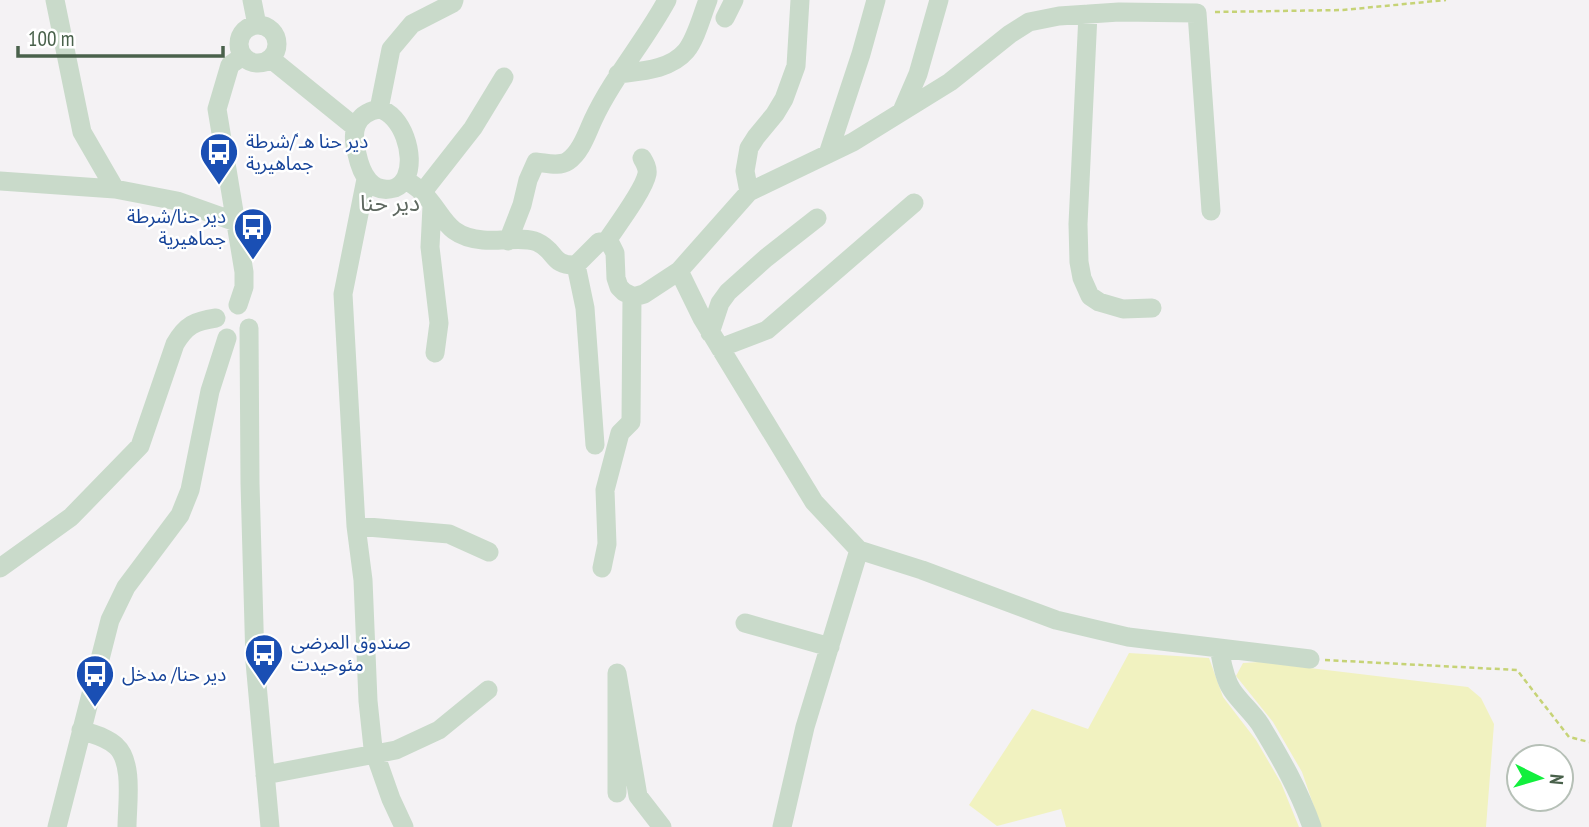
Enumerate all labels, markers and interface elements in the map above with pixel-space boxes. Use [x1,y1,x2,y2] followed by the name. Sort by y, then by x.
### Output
[18,14,222,58] scale bar
[28,25,74,52] text: 100 m
[246,129,368,175] place label: دير حنا هـ‘/شرطة جماهيرية
[198,131,240,186] bus stop icon: دير حنا هـ‘/شرطة جماهيرية
[360,188,420,217] district label: دير حنا
[127,204,226,250] place label: دير حنا/شرطة جماهيرية
[232,206,274,261] bus stop icon: دير حنا/شرطة جماهيرية
[291,630,411,676] place label: صندوق المرضى مئوحيدت
[243,632,285,687] bus stop icon: صندوق المرضى مئوحيدت
[74,653,116,708] bus stop icon: دير حنا/ مدخل
[122,662,226,686] place label: دير حنا/ مدخل
[1505,743,1575,813] north arrow
[1545,773,1569,786] text: N

